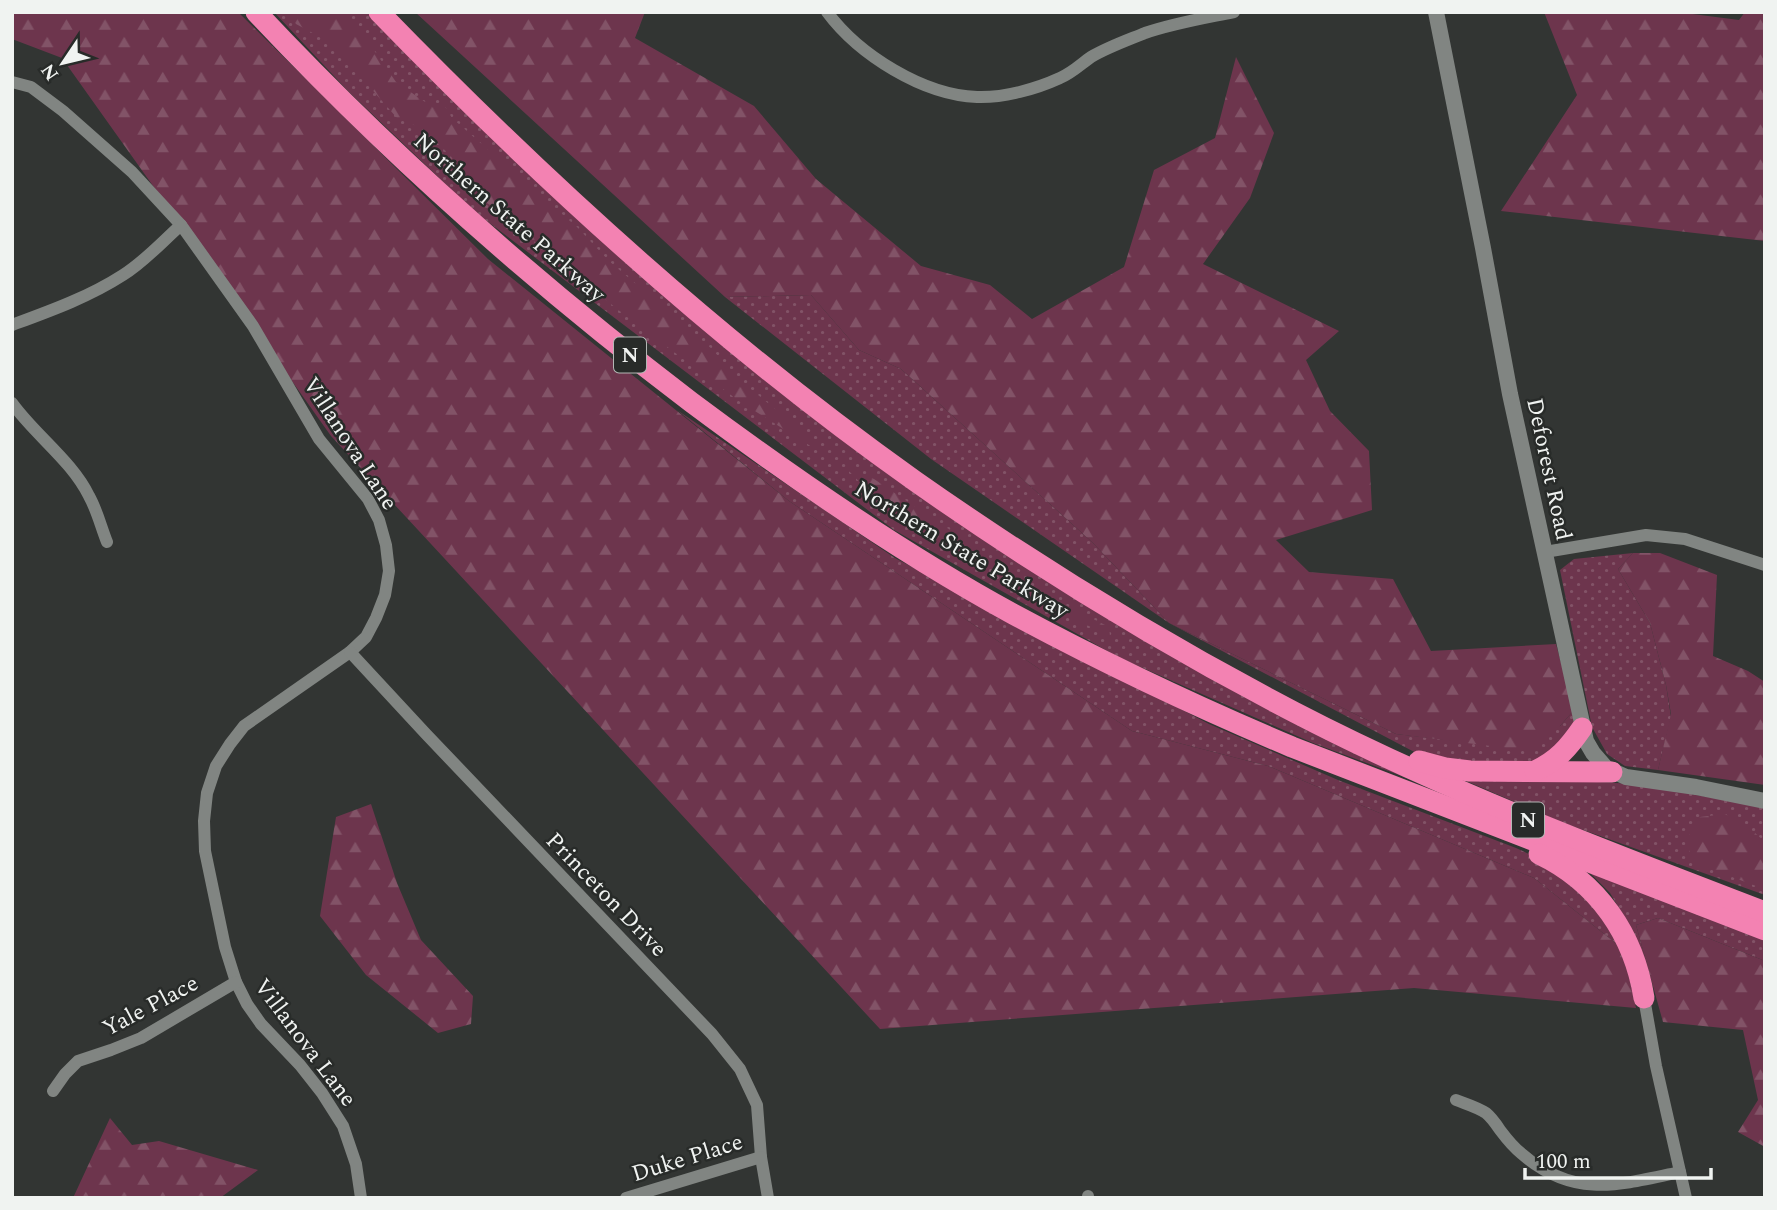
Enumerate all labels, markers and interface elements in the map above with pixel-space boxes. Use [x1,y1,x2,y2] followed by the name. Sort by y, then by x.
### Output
[28,28,98,98] north arrow
[34,57,67,87] text: N
[405,125,614,312] street label: Northern State Parkway
[614,338,646,372] road number: N
[293,370,406,518] street label: Villanova Lane
[1516,395,1581,544] street label: Deforest Road
[847,472,1076,629] street label: Northern State Parkway
[1512,802,1544,838] road number: N
[537,824,675,966] street label: Princeton Drive
[96,966,205,1046] street label: Yale Place
[245,971,365,1115] street label: Villanova Lane
[627,1125,747,1192] street label: Duke Place
[1525,1136,1710,1180] scale bar
[1536,1146,1591,1178] text: 100 m

